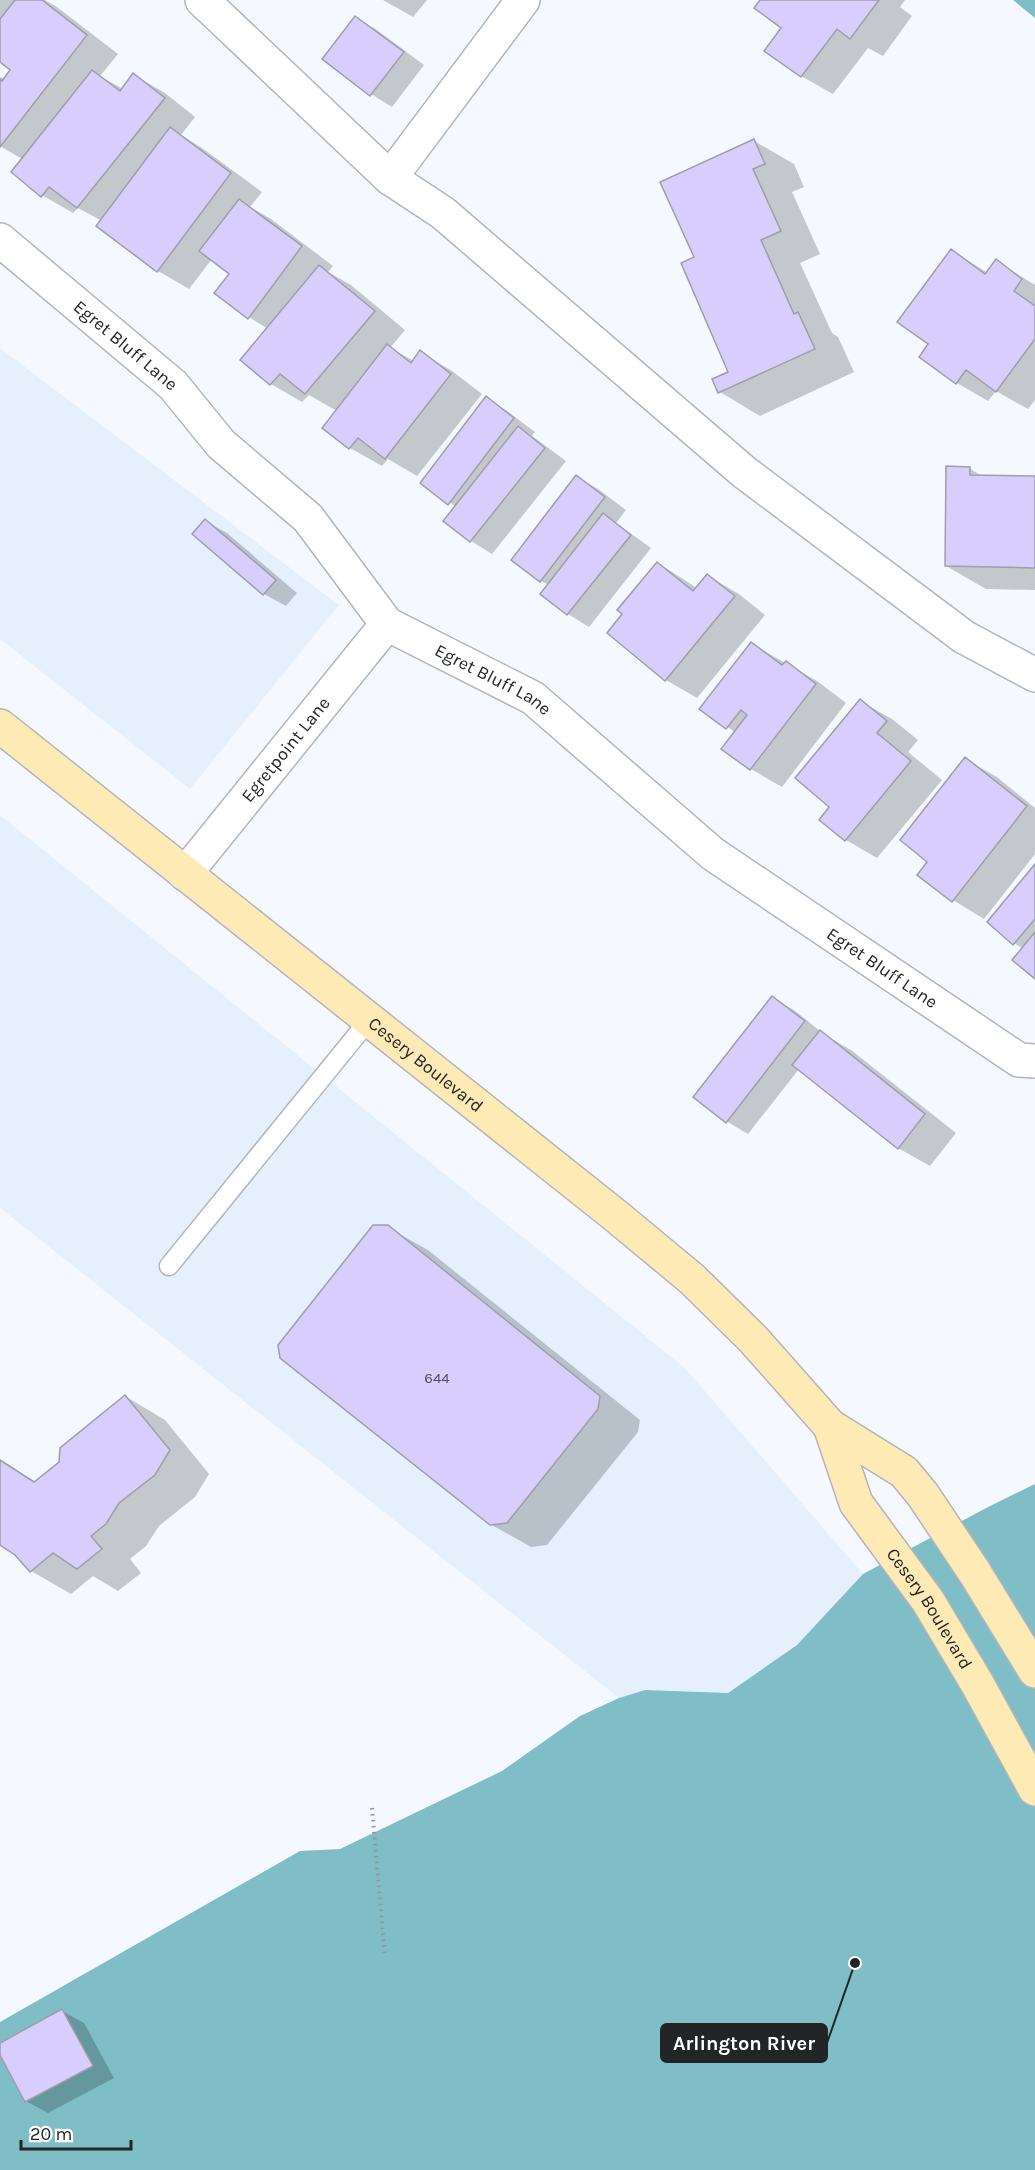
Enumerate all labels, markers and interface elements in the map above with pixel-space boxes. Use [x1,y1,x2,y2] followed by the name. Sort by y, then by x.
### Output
[69,295,182,395] street label: Egret Bluff Lane
[431,639,556,720] street label: Egret Bluff Lane
[236,692,335,807] street label: Egretpoint Lane
[822,923,942,1013] street label: Egret Bluff Lane
[364,1012,488,1117] street label: Cesery Boulevard
[424,1369,450,1387] house number: 644
[882,1544,977,1673] street label: Cesery Boulevard
[661,2024,827,2062] callout: Arlington River
[673,2032,815,2055] text: Arlington River
[21,2113,130,2151] scale bar
[30,2123,72,2145] text: 20 m

